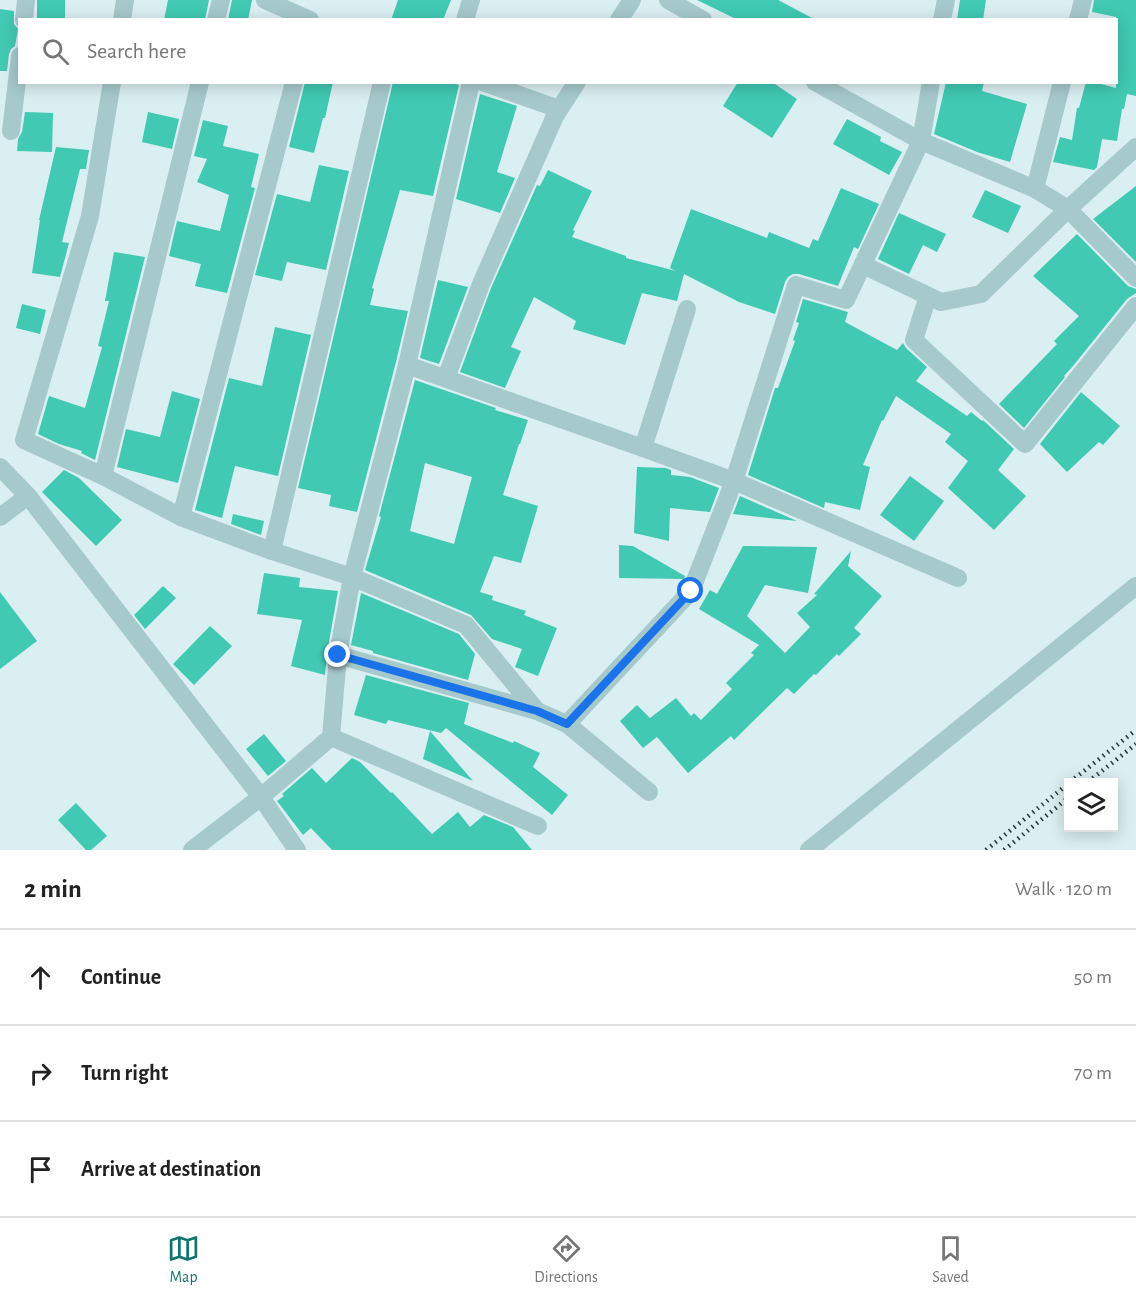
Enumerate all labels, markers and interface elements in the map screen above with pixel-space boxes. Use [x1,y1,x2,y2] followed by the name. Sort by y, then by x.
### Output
[18,18,1118,84] search box
[39,35,72,68] icon: search
[87,40,186,62] text: Search here
[677,577,703,603] route start
[324,641,350,667] route end
[1064,778,1118,832] map controls
[1064,778,1118,832] button: layers
[24,876,82,902] text: 2 min
[1015,879,1112,899] text: Walk · 120 m
[24,961,57,994] icon: ahead
[81,966,161,988] text: Continue
[1074,967,1112,987] text: 50 m
[24,1057,57,1090] icon: right
[81,1062,168,1084] text: Turn right
[1074,1063,1112,1083] text: 70 m
[24,1153,57,1186] icon: arrive
[81,1158,261,1180] text: Arrive at destination
[167,1232,200,1287] tab: Map
[534,1232,598,1287] tab: Directions
[932,1232,969,1287] tab: Saved

